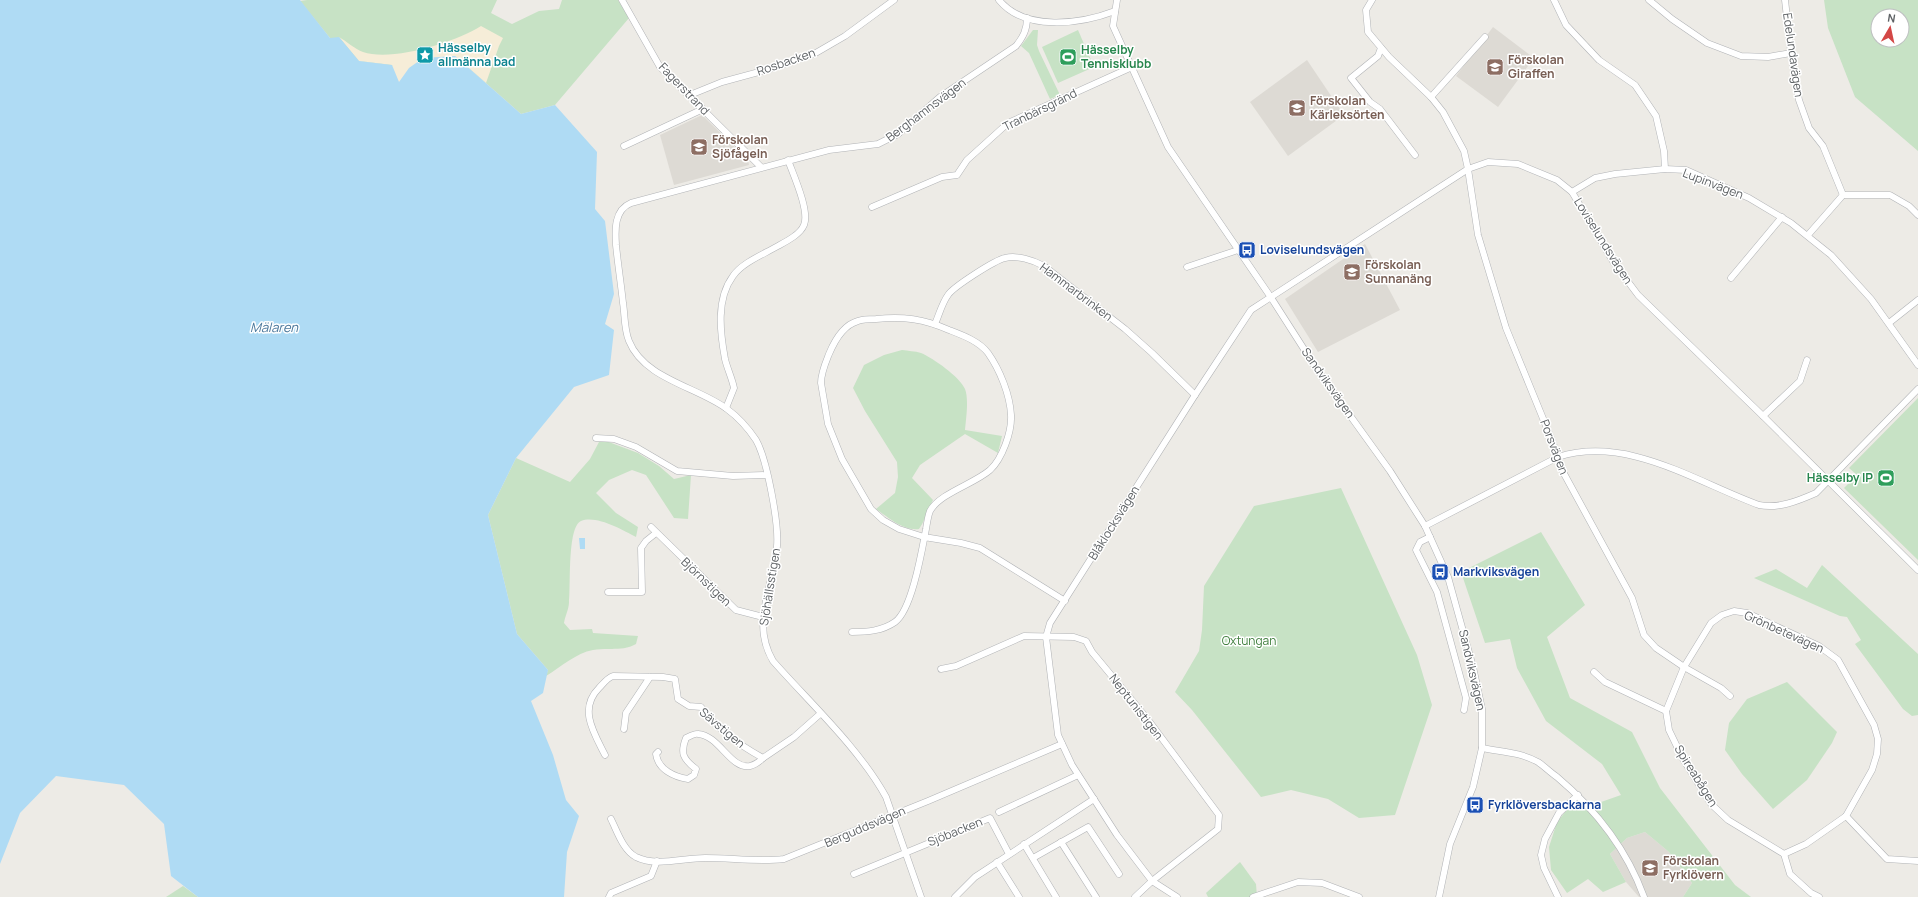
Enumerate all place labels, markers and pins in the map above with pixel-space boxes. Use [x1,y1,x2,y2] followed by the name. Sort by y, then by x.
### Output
[438,39,515,70] place label: Hässelby allmänna bad
[1081,41,1151,72] place label: Hässelby Tennisklubb
[415,45,435,65] place icon: Hässelby allmänna bad
[1058,47,1078,67] sports icon: Hässelby Tennisklubb
[1508,51,1564,82] place label: Förskolan Giraffen
[1485,57,1505,77] school or university icon: Förskolan Giraffen
[1310,92,1385,123] place label: Förskolan Kärleksörten
[1287,98,1307,118] school or university icon: Förskolan Kärleksörten
[712,131,768,162] place label: Förskolan Sjöfågeln
[689,137,709,157] school or university icon: Förskolan Sjöfågeln
[1237,240,1257,260] bus stop icon: Loviselundsvägen
[1260,241,1364,258] place label: Loviselundsvägen
[1365,256,1432,287] place label: Förskolan Sunnanäng
[1342,262,1362,282] school or university icon: Förskolan Sunnanäng
[1876,468,1896,488] sports icon: Hässelby IP
[1807,469,1873,486] place label: Hässelby IP
[1430,562,1450,582] bus stop icon: Markviksvägen
[1453,563,1539,580] place label: Markviksvägen
[1465,795,1485,815] bus stop icon: Fyrklöversbackarna
[1488,796,1601,813] place label: Fyrklöversbackarna
[1663,852,1724,883] place label: Förskolan Fyrklövern
[1640,858,1660,878] school or university icon: Förskolan Fyrklövern

